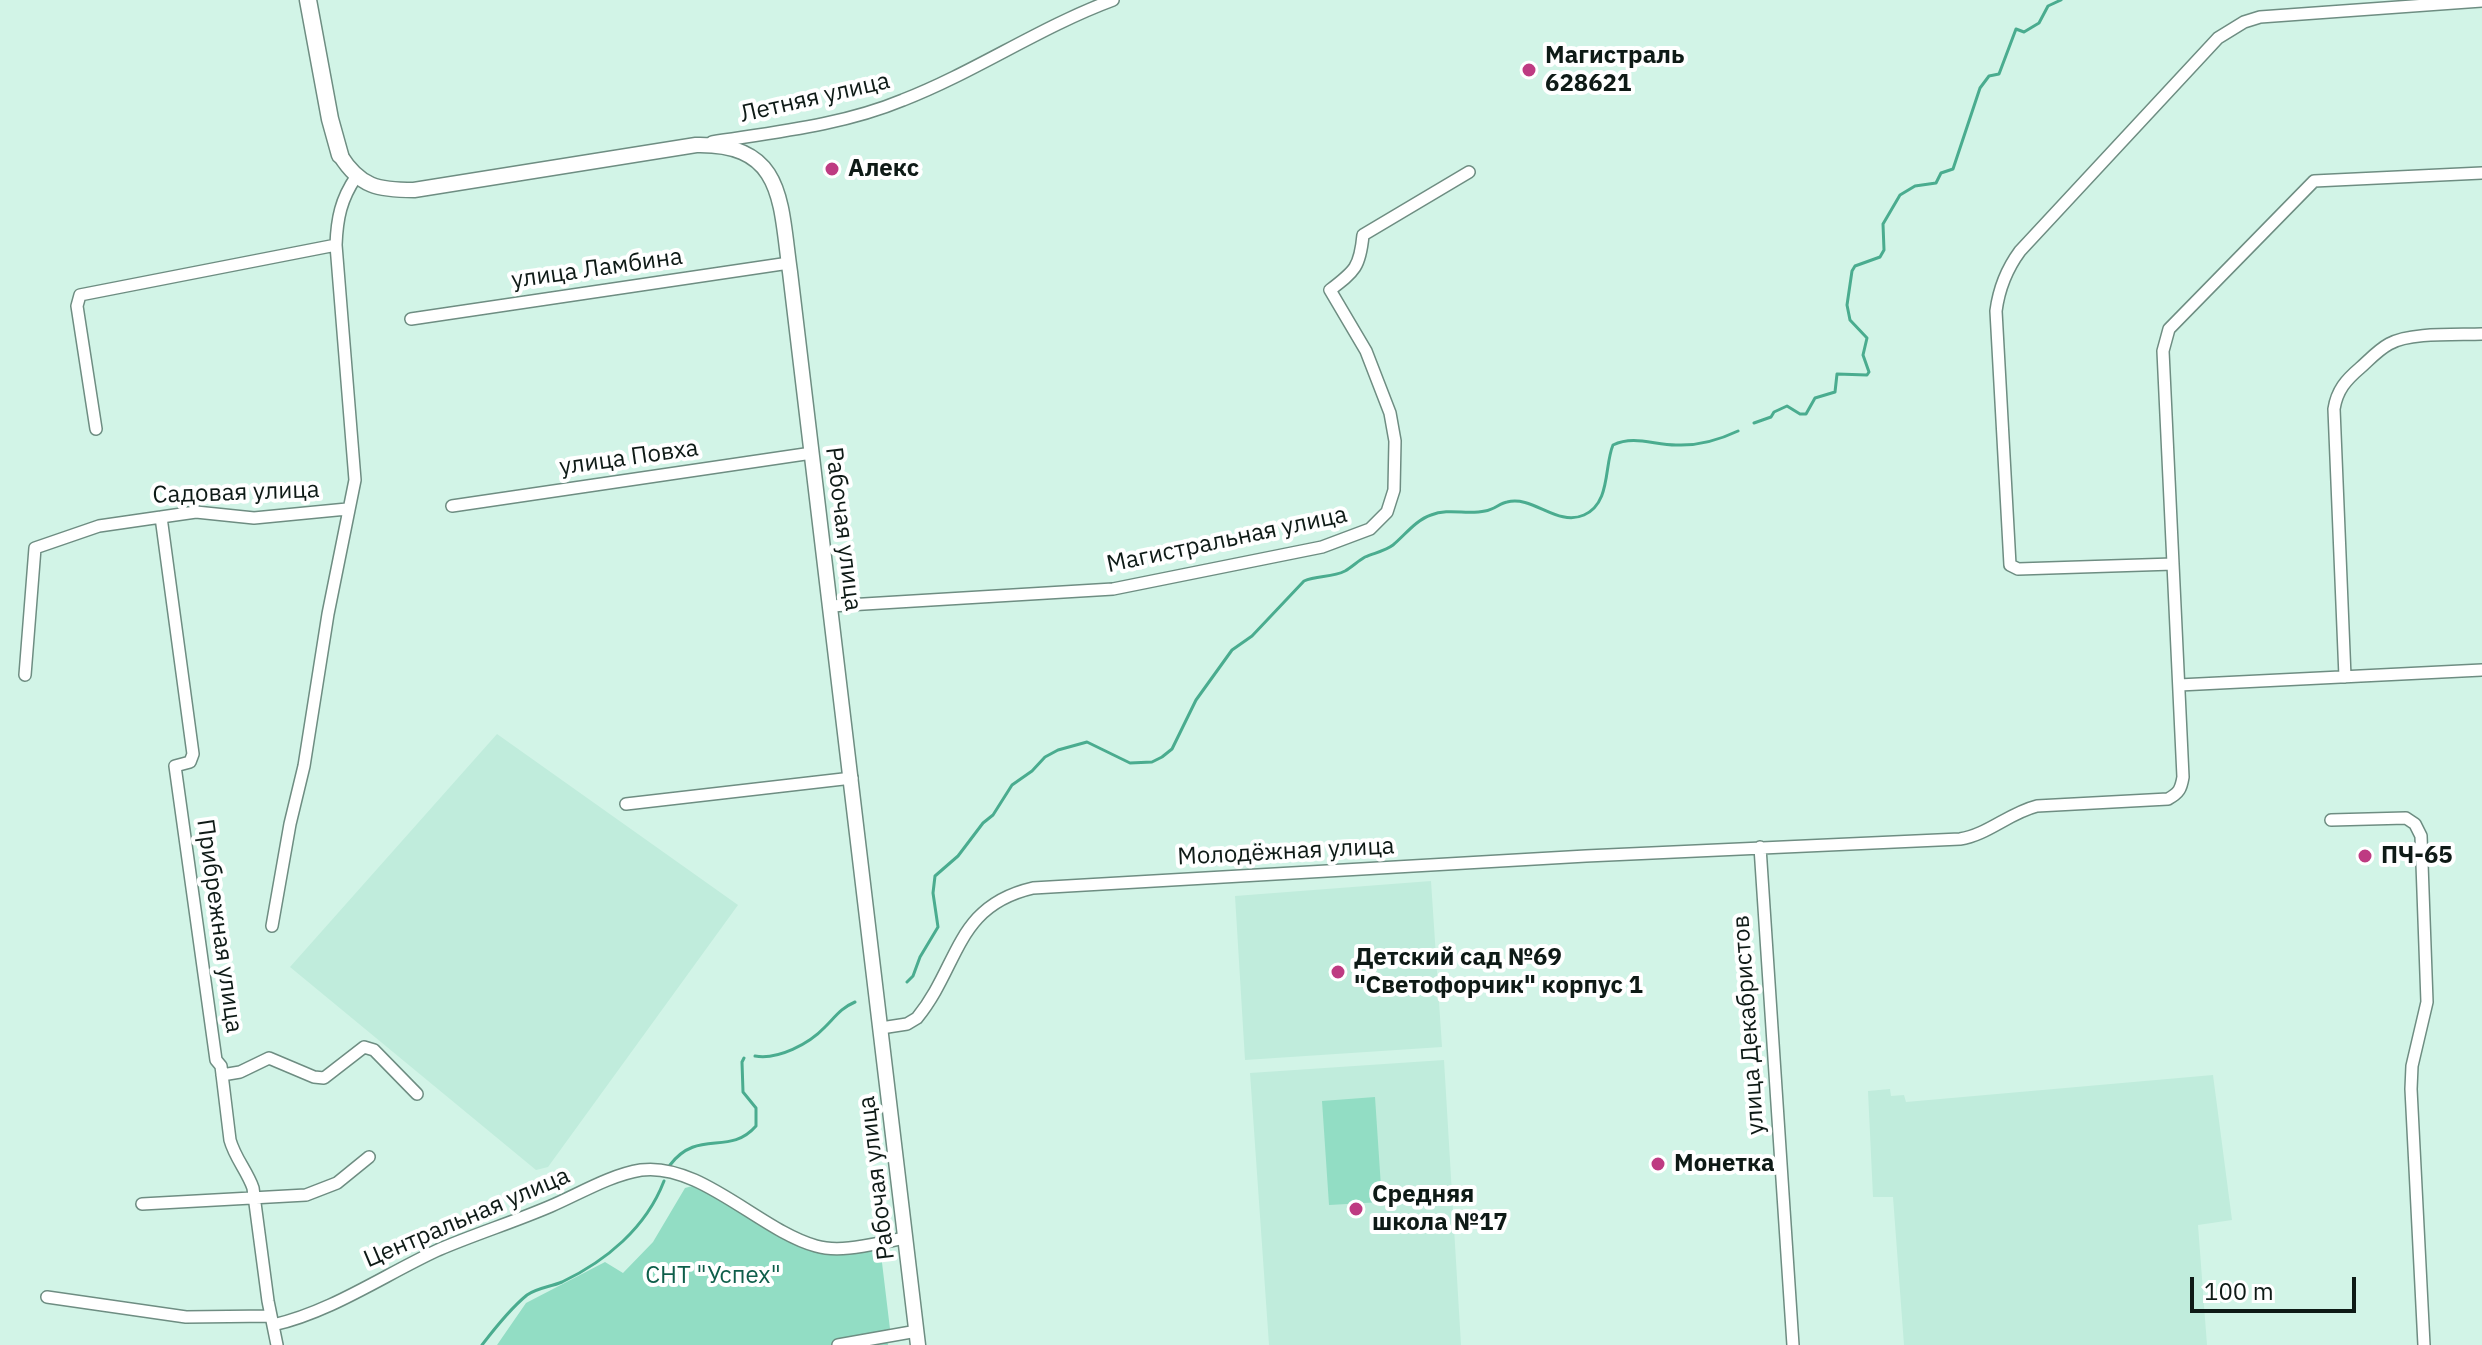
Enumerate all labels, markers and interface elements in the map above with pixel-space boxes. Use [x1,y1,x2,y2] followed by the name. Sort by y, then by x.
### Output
[1545,42,1684,98] place label: Магистраль 628621
[1520,61,1538,79] marker: Магистраль 628621
[737,67,893,129] street label: Летняя улица
[848,155,919,183] place label: Алекс
[823,160,841,178] marker: Алекс
[510,243,684,295] street label: улица Ламбина
[558,434,700,482] street label: улица Повха
[819,445,867,613] street label: Рабочая улица
[152,476,320,510] street label: Садовая улица
[1104,500,1350,580] street label: Магистральная улица
[190,817,248,1035] street label: Прибрежная улица
[1177,832,1395,872] street label: Молодёжная улица
[2381,842,2453,870] place label: ПЧ-65
[2356,847,2374,865] marker: ПЧ-65
[1727,914,1771,1136] street label: улица Декабристов
[1354,944,1643,1000] place label: Детский сад №69 "Светофорчик" корпус 1
[1329,963,1347,981] marker: Детский сад №69 "Светофорчик" корпус 1
[853,1094,901,1262] street label: Рабочая улица
[1674,1150,1775,1178] place label: Монетка
[1649,1155,1667,1173] marker: Монетка
[360,1162,574,1274] street label: Центральная улица
[1372,1181,1508,1237] place label: Средняя школа №17
[1347,1200,1365,1218] marker: Средняя школа №17
[2194,1261,2360,1311] scale bar
[645,1262,781,1290] park label: СНТ "Успех"
[2204,1275,2274,1307] text: 100 m

